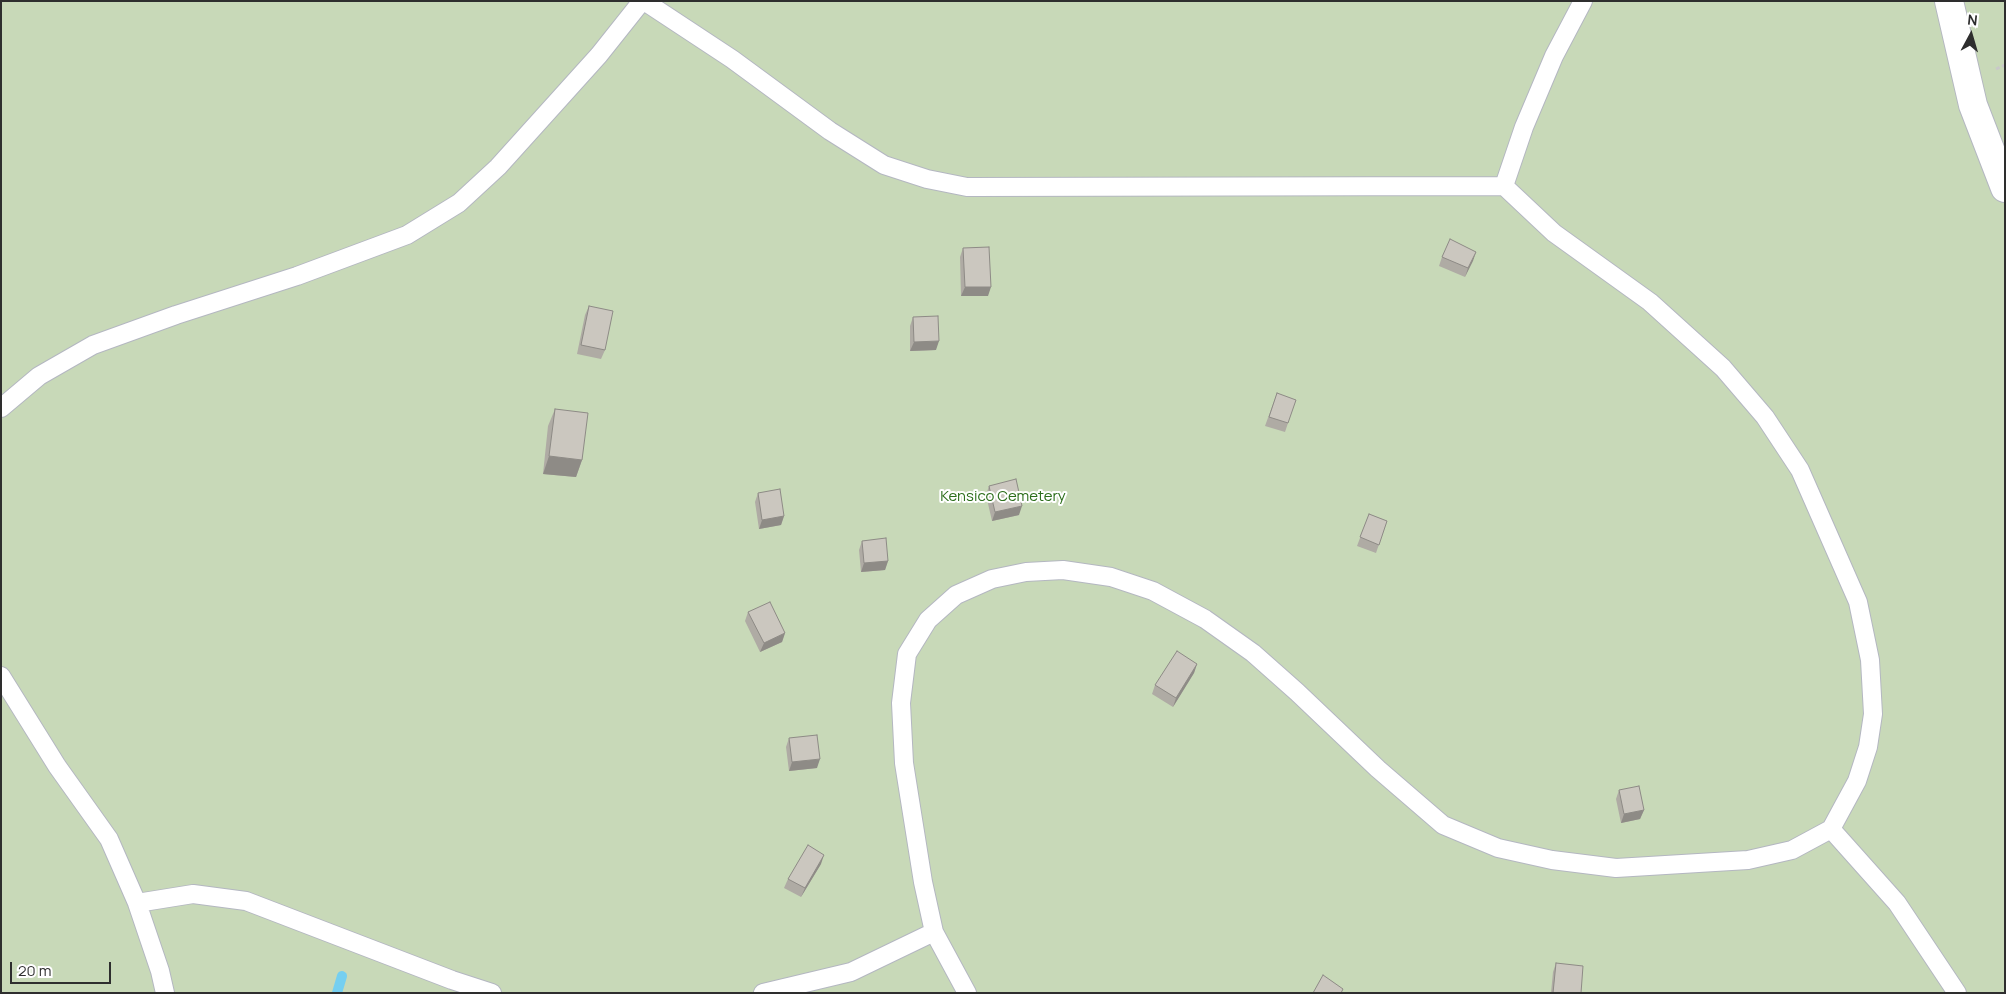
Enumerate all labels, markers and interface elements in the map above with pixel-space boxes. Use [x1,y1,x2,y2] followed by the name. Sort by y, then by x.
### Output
[1946,10,1996,60] north arrow
[1967,10,1979,30] text: N
[940,488,1066,506] park label: Kensico Cemetery
[12,952,114,984] scale bar
[18,960,51,981] text: 20 m

